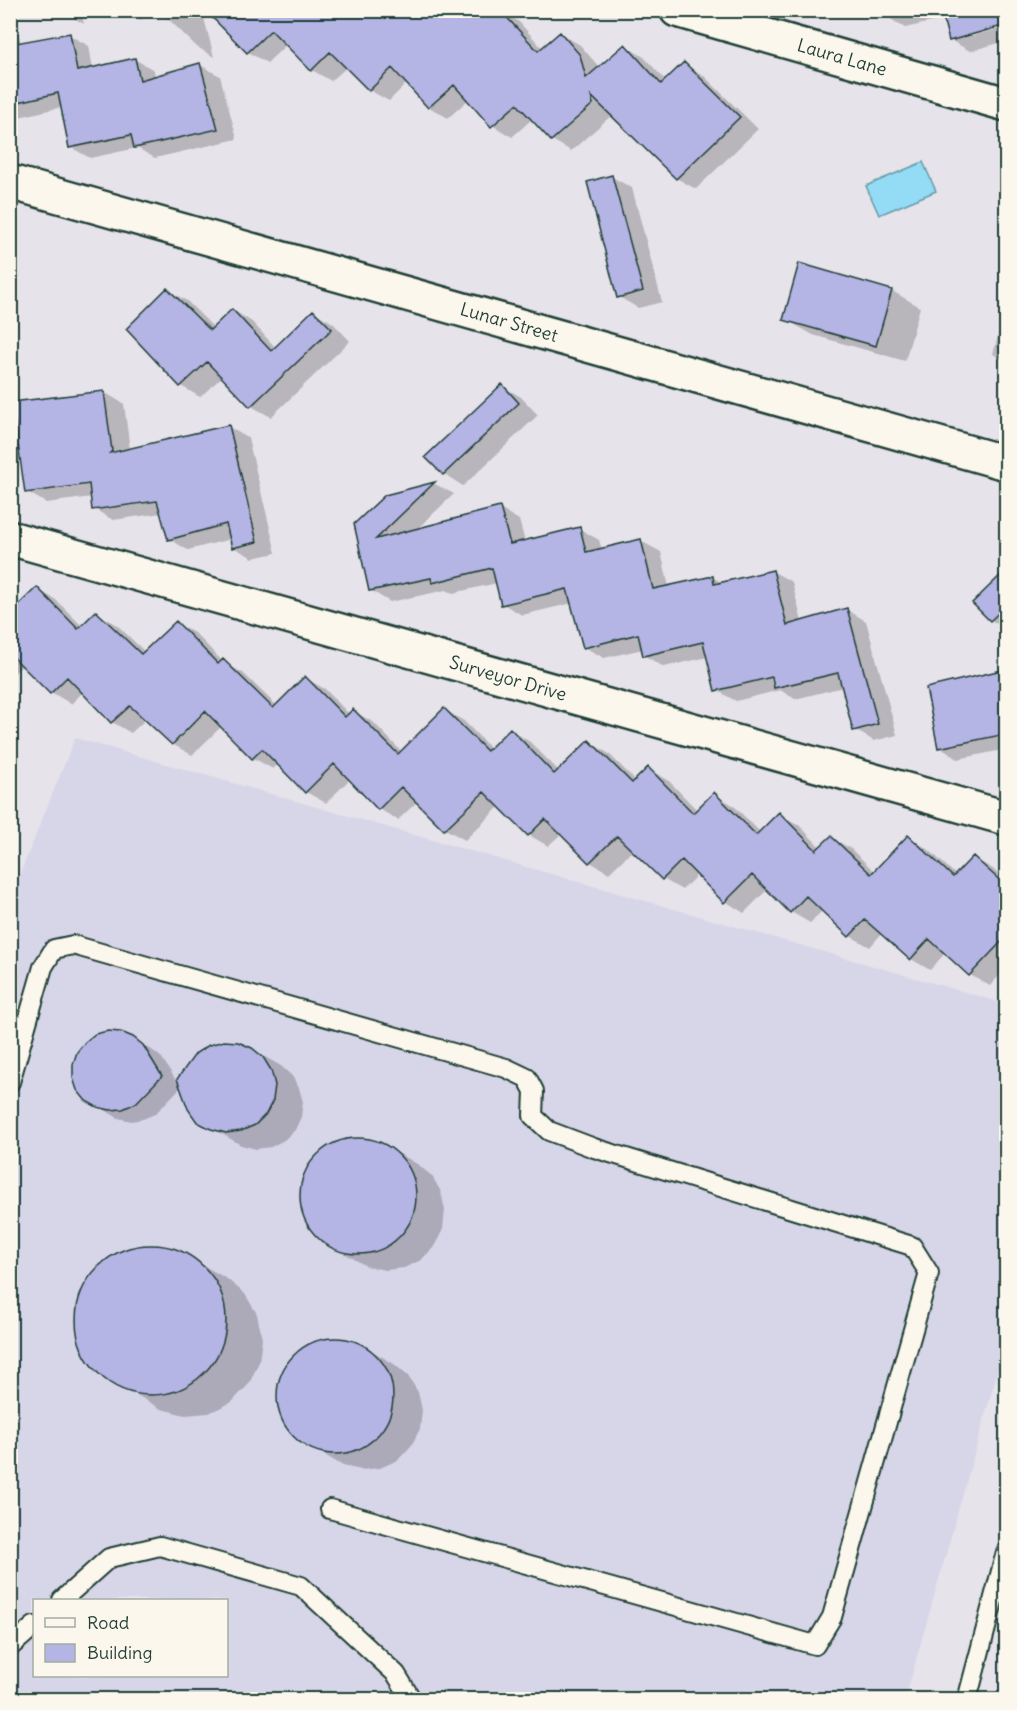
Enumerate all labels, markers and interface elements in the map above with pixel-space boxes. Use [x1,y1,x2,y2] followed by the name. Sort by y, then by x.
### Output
[795,33,889,81] street label: Laura Lane
[458,297,560,347] street label: Lunar Street
[447,650,569,706] street label: Surveyor Drive
[33,1599,228,1677] legend
[87,1611,130,1634] text: Road
[87,1641,152,1664] text: Building

